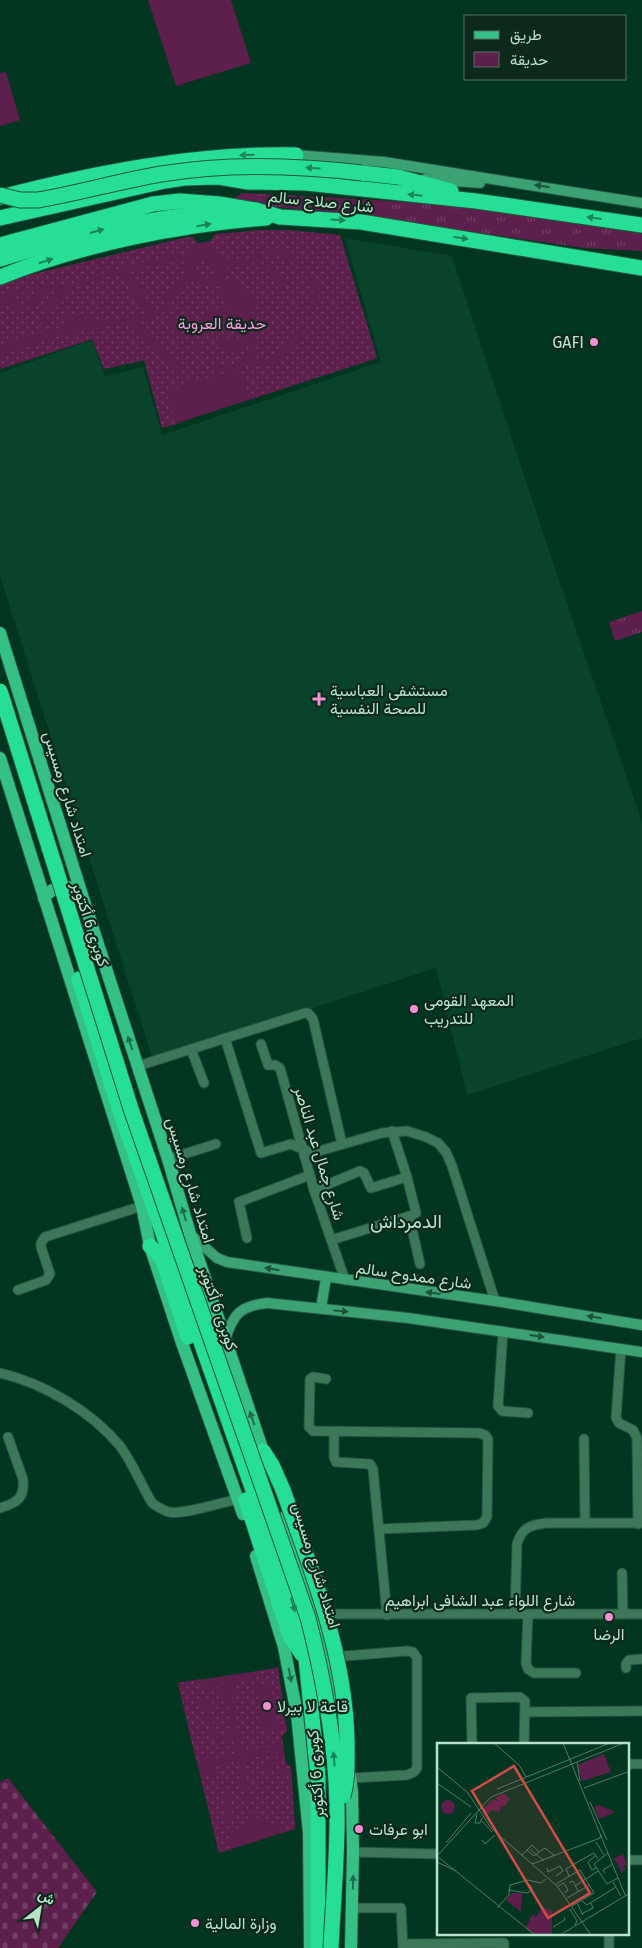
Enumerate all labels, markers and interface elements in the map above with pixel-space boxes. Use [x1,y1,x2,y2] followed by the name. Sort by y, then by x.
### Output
[464,15,627,80] legend
[510,26,542,45] text: طريق
[510,51,548,69] text: حديقة
[239,151,255,159] one-way arrow
[305,164,321,172] one-way arrow
[534,182,550,190] one-way arrow
[267,187,375,218] street label: شارع صلاح سالم
[407,190,423,198] one-way arrow
[585,214,601,222] one-way arrow
[330,217,346,225] one-way arrow
[197,221,213,229] one-way arrow
[90,227,105,235] one-way arrow
[453,234,469,242] one-way arrow
[39,257,54,265] one-way arrow
[178,314,266,334] park label: حديقة العروبة
[552,333,584,352] place label: GAFI
[588,336,600,348] marker: GAFI
[330,681,448,718] place label: مستشفى العباسية للصحة النفسية
[312,692,326,706] marker: مستشفى العباسية للصحة النفسية
[37,729,96,860] street label: امتداد شارع رمسيس
[67,878,113,969] street label: كوبرى 6 أكتوبر
[424,991,514,1029] place label: المعهد القومى للتدريب
[408,1003,420,1015] marker: المعهد القومى للتدريب
[126,1035,133,1050] one-way arrow
[288,1083,349,1223] street label: شارع جمال عبد الناصر
[160,1115,219,1246] street label: امتداد شارع رمسيس
[180,1207,188,1222] one-way arrow
[370,1210,442,1233] district label: الدمرداش
[355,1258,473,1295] street label: شارع ممدوح سالم
[194,1263,242,1353] street label: كوبرى 6 أكتوبر
[264,1265,280,1273] one-way arrow
[425,1288,441,1296] one-way arrow
[334,1307,350,1315] one-way arrow
[586,1312,602,1320] one-way arrow
[529,1333,545,1341] one-way arrow
[248,1411,255,1426] one-way arrow
[286,1500,345,1631] street label: امتداد شارع رمسيس
[385,1591,575,1612] street label: شارع اللواء عبد الشافى ابراهيم
[289,1598,297,1613] one-way arrow
[603,1611,615,1623] marker: الرضا
[594,1625,624,1645] place label: الرضا
[286,1667,294,1682] one-way arrow
[277,1697,348,1717] place label: قاعة لا بيرلا
[261,1700,273,1712] marker: قاعة لا بيرلا
[303,1729,329,1820] street label: كوبرى 6 أكتوبر
[437,1743,630,1936] inset map
[330,1751,338,1767] one-way arrow
[369,1820,428,1840] place label: ابو عرفات
[353,1823,365,1835] marker: ابو عرفات
[349,1874,357,1890] one-way arrow
[15,1883,65,1933] north arrow
[35,1886,58,1909] text: ش
[205,1914,277,1934] place label: وزارة المالية
[189,1917,201,1929] marker: وزارة المالية

